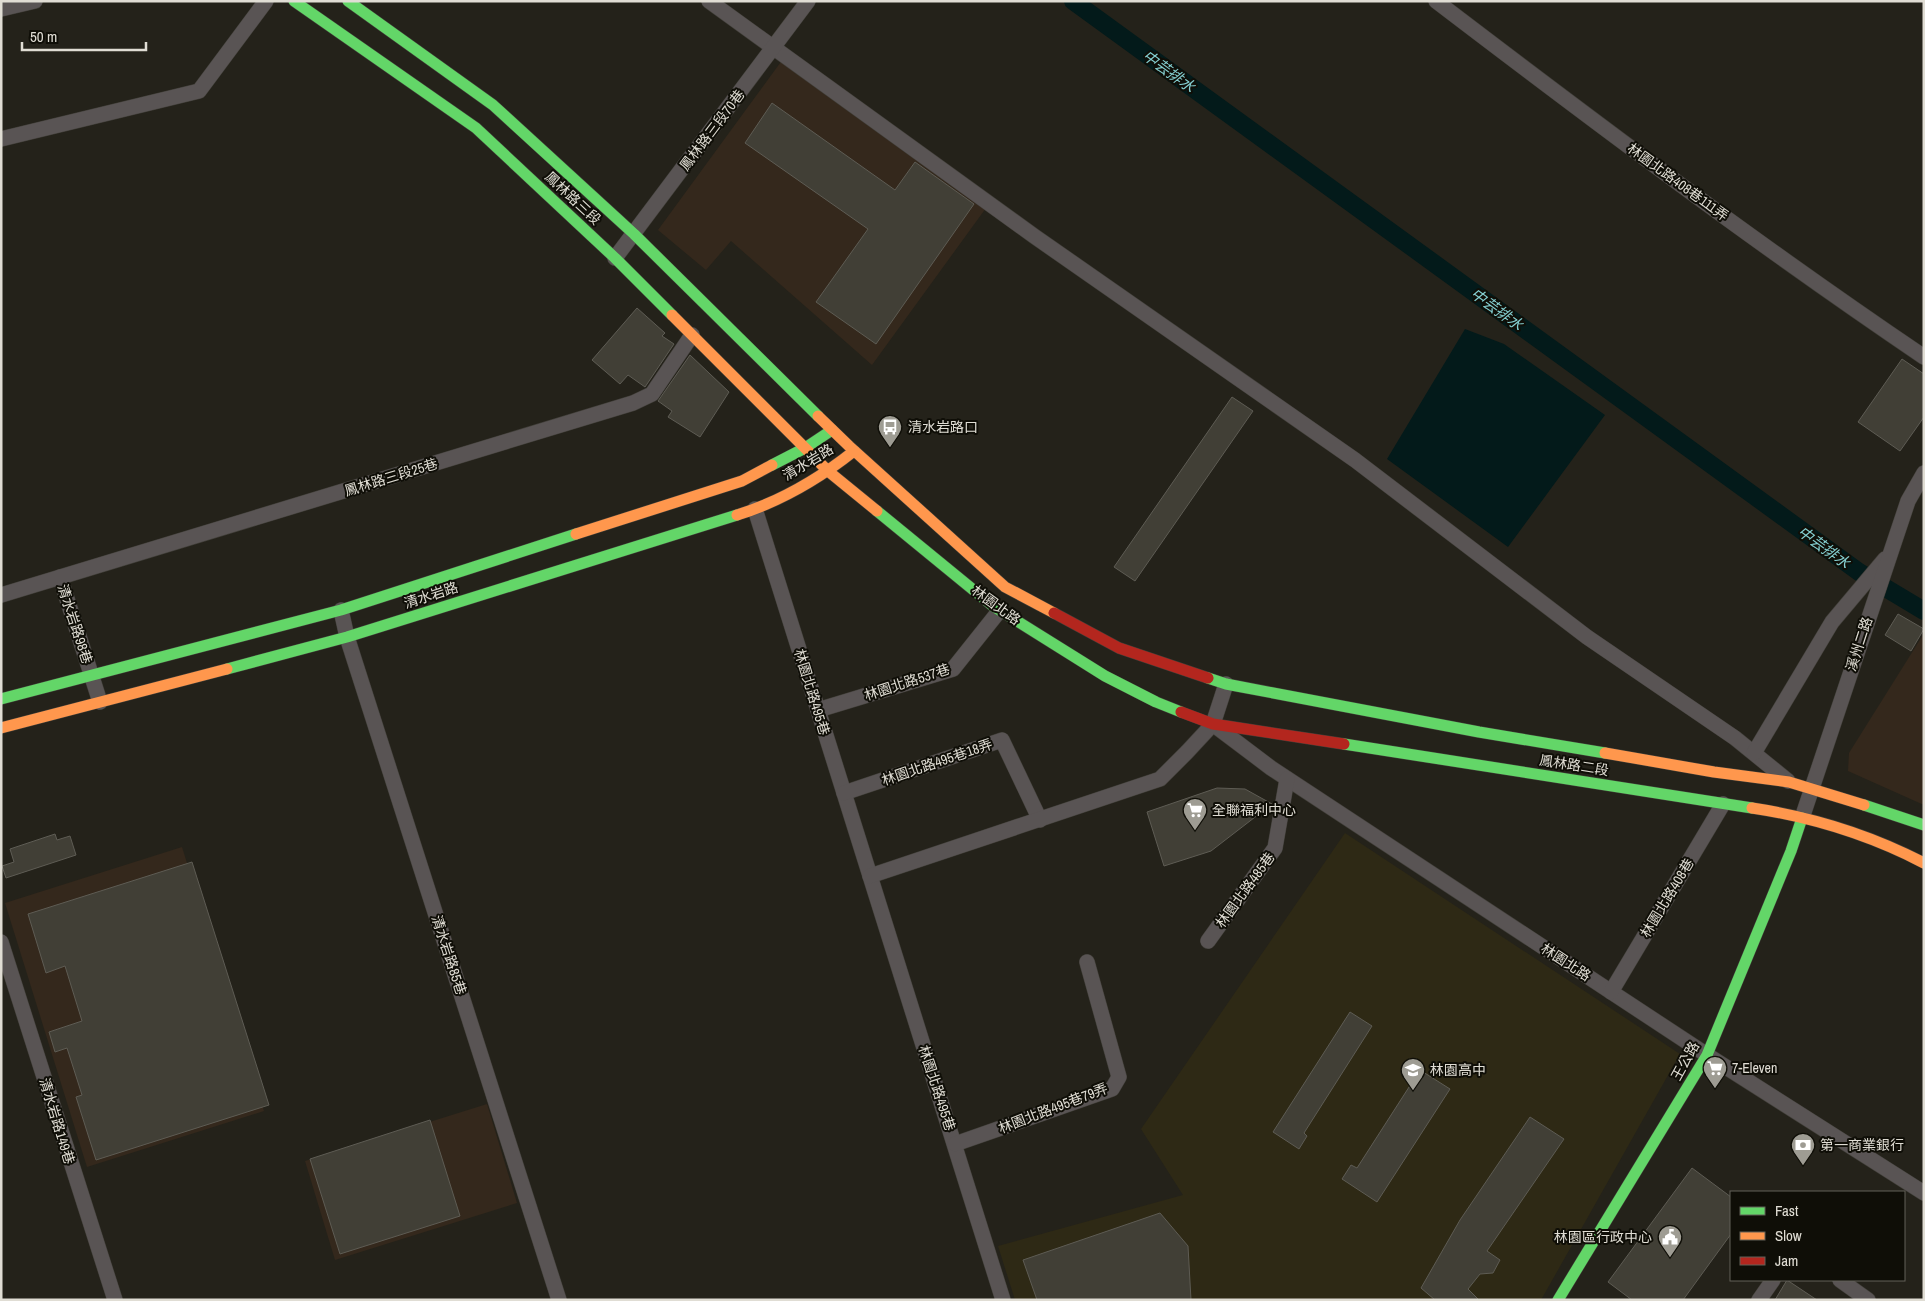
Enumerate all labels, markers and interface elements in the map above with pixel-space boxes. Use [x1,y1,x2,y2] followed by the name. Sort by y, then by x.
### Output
[22,20,146,52] scale bar
[30,26,57,47] text: 50 m
[1139,45,1200,98] water label: 中芸排水
[676,86,748,174] street label: 鳳林路三段70巷
[1624,139,1732,225] street label: 林園北路408巷111弄
[541,168,605,228] street label: 鳳林路三段
[1467,283,1528,336] water label: 中芸排水
[877,414,903,448] bus stop icon: 清水岩路口
[908,418,978,436] place label: 清水岩路口
[779,440,837,484] street label: 清水岩路
[342,454,440,500] street label: 鳳林路三段25巷
[1794,521,1855,574] water label: 中芸排水
[402,578,460,612] street label: 清水岩路
[968,581,1024,629] street label: 林園北路
[54,582,96,666] street label: 清水岩路98巷
[1842,615,1876,673] street label: 溪州二路
[790,647,834,737] street label: 林園北路495巷
[862,660,952,704] street label: 林園北路537巷
[879,735,995,789] street label: 林園北路495巷18弄
[1538,751,1610,779] street label: 鳳林路二段
[1182,797,1208,831] supermarket icon: 全聯福利中心
[1212,801,1296,819] place label: 全聯福利中心
[1212,849,1278,931] street label: 林園北路485巷
[1636,855,1698,941] street label: 林園北路408巷
[428,913,470,997] street label: 清水岩路85巷
[1538,939,1594,985] street label: 林園北路
[1667,1038,1703,1084] street label: 王公路
[915,1043,959,1133] street label: 林園北路495巷
[1702,1055,1728,1089] supermarket icon: 7-Eleven
[1400,1057,1426,1091] school or university icon: 林園高中
[1732,1059,1777,1077] place label: 7-Eleven
[1430,1061,1486,1079] place label: 林園高中
[35,1076,79,1166] street label: 清水岩路149巷
[996,1079,1110,1137] street label: 林園北路495巷79弄
[1790,1132,1816,1166] bank icon: 第一商業銀行
[1820,1136,1904,1154] place label: 第一商業銀行
[1730,1191,1905,1281] legend
[1775,1200,1799,1221] text: Fast
[1657,1224,1683,1258] public building icon: 林園區行政中心
[1775,1225,1802,1246] text: Slow
[1554,1228,1652,1246] place label: 林園區行政中心
[1775,1250,1798,1271] text: Jam

